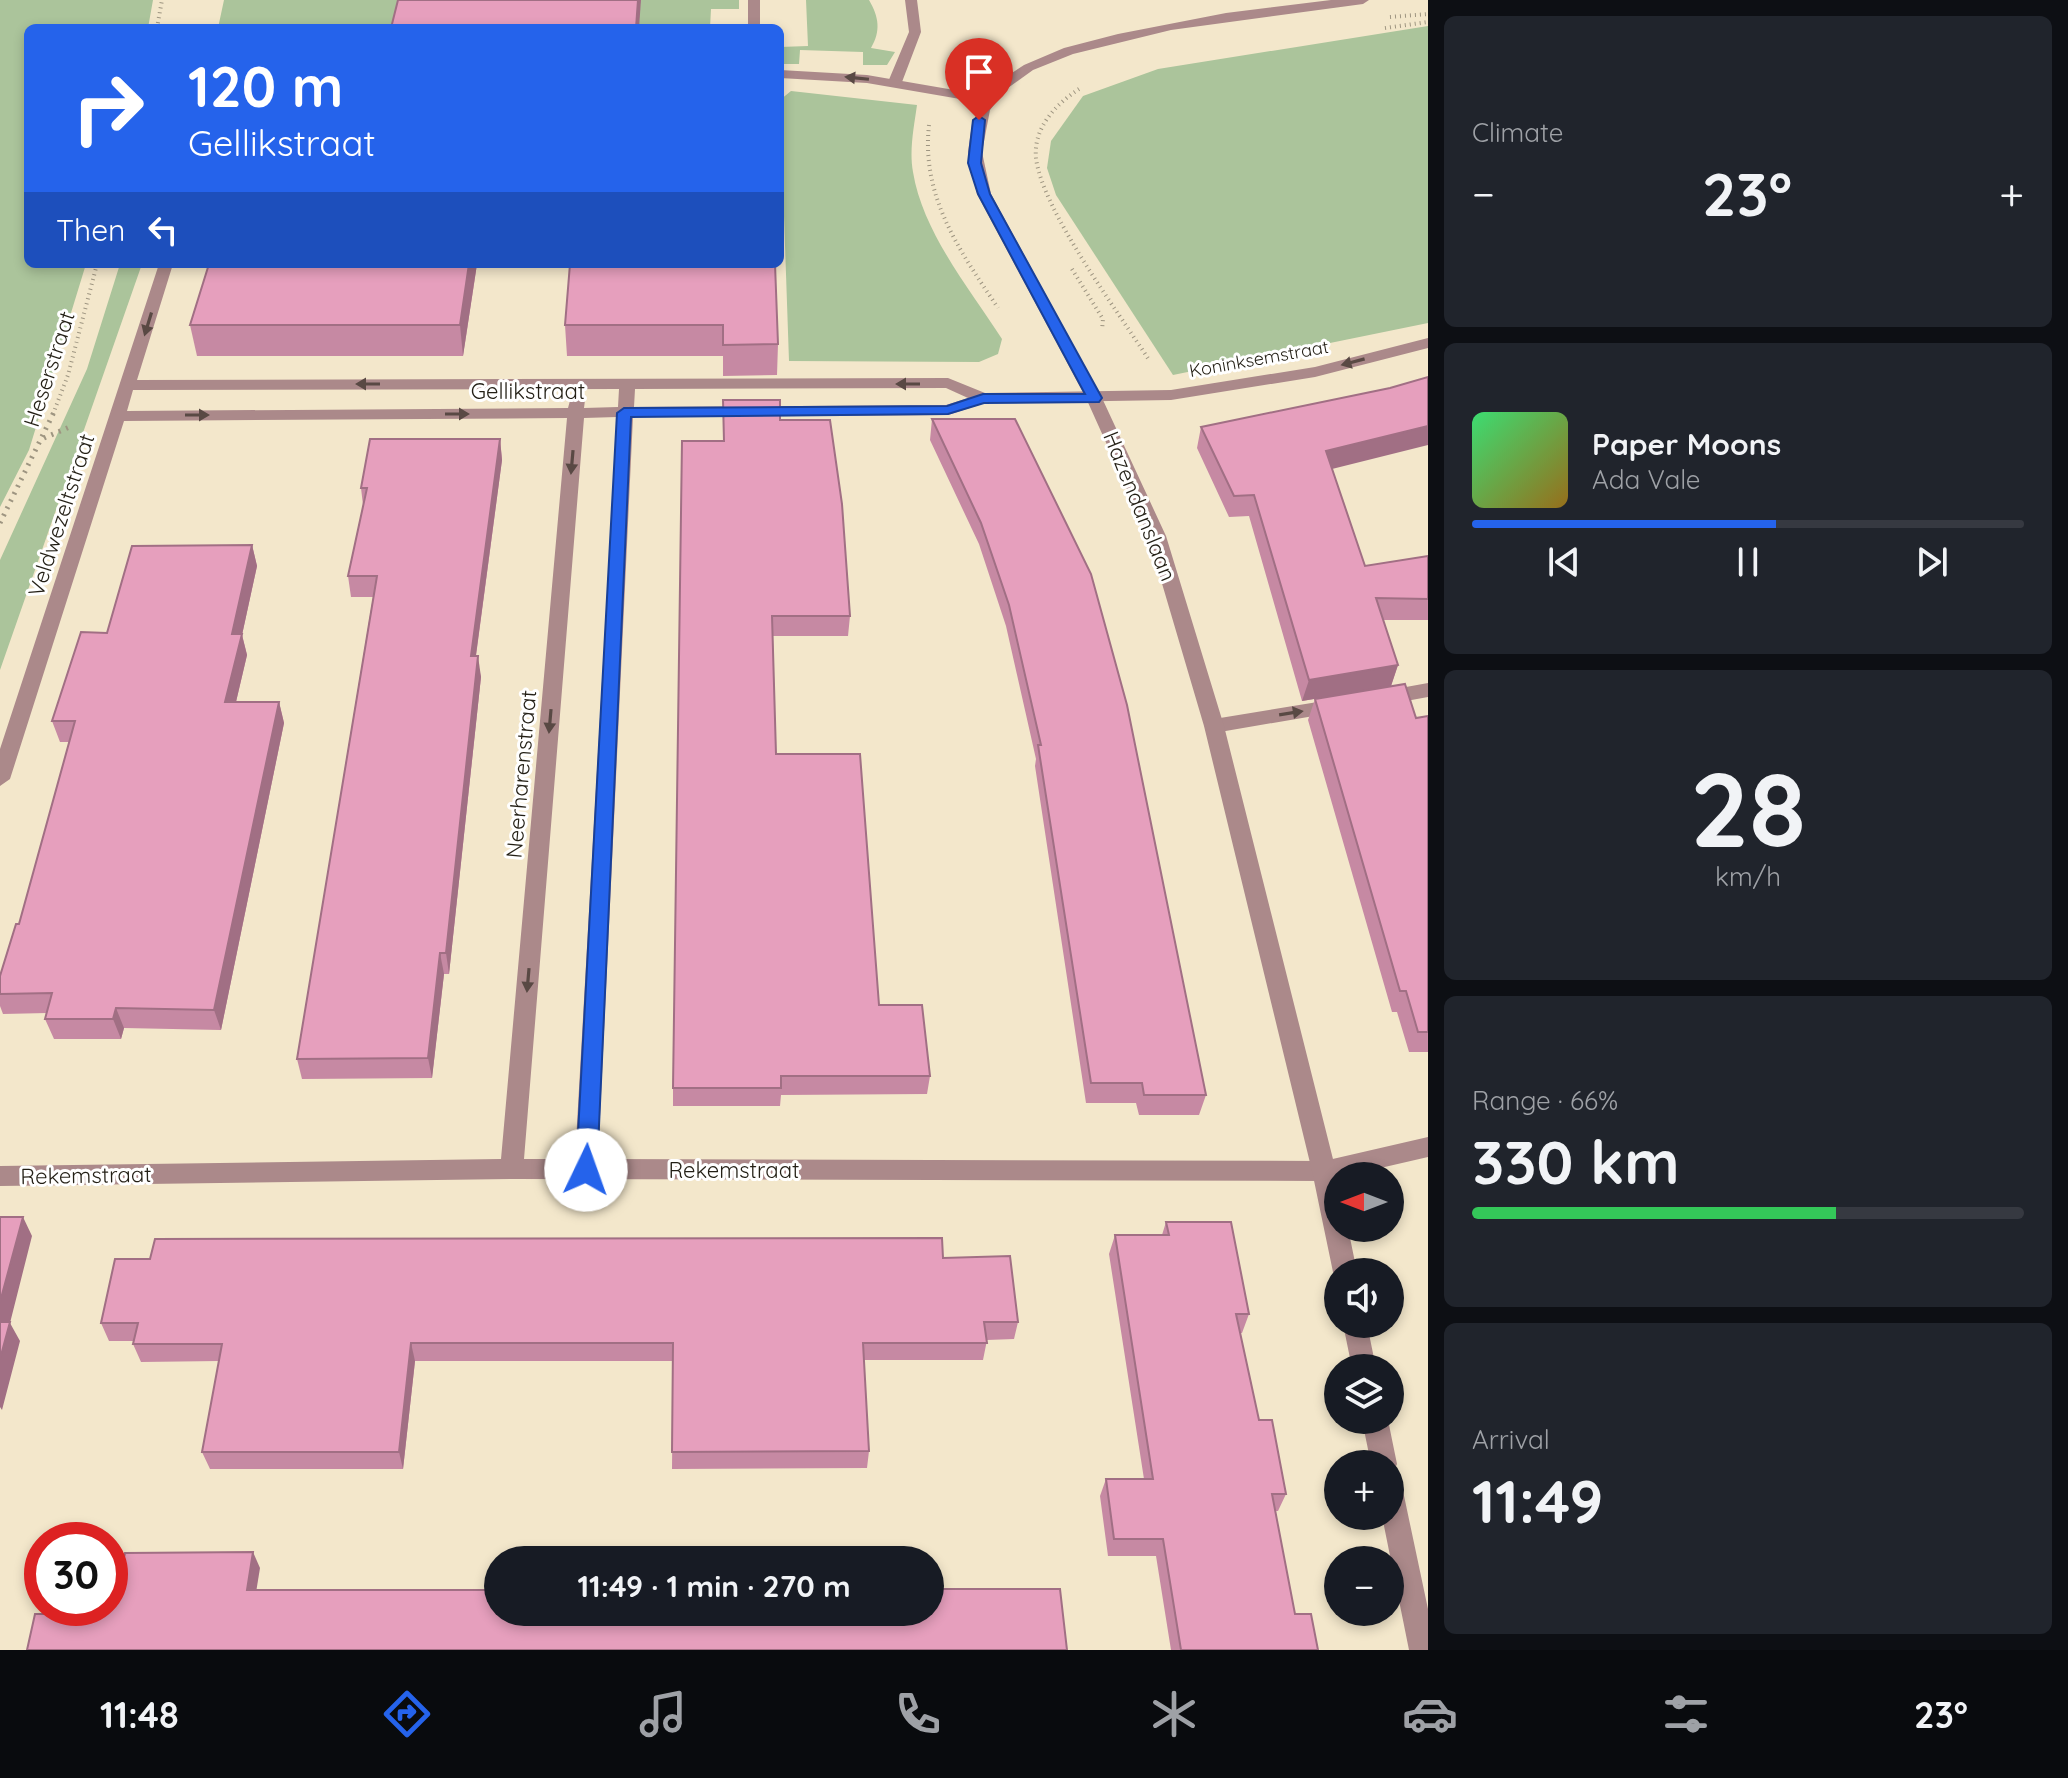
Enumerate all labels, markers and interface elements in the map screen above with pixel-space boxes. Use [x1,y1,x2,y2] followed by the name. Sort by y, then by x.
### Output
[945,38,1013,120] pin
[957,50,1001,94] icon: arrive
[188,51,343,121] text: 120 m
[56,56,160,160] icon: right
[844,71,869,84] one-way arrow
[1472,116,1563,149] text: Climate
[188,120,375,165] text: Gellikstraat
[1702,156,1792,231] text: 23°
[1472,166,1495,221] text: −
[1999,166,2024,221] text: +
[141,208,185,252] icon: left
[56,211,125,249] text: Then
[17,308,81,430] street label: Heserstraat
[141,313,153,337] one-way arrow
[1187,335,1330,382] street label: Koninksemstraat
[1340,357,1365,369] one-way arrow
[471,377,585,405] street label: Gellikstraat
[895,377,920,390] one-way arrow
[355,378,380,390] one-way arrow
[445,408,470,420] one-way arrow
[185,409,210,421] one-way arrow
[1592,425,1781,463] text: Paper Moons
[1097,427,1183,585] street label: Hazendanslaan
[21,430,101,600] street label: Veldwezeltstraat
[565,450,578,475] one-way arrow
[1592,463,1701,496] text: Ada Vale
[1542,540,1586,584] icon: previous
[1726,540,1770,584] icon: pause
[1910,540,1954,584] icon: next
[500,689,542,859] street label: Neerharenstraat
[1279,706,1304,719] one-way arrow
[543,709,556,734] one-way arrow
[1690,743,1806,873] text: 28
[1715,860,1781,893] text: km/h
[521,968,534,993] one-way arrow
[1472,1084,1618,1117] text: Range · 66%
[1472,1124,1680,1199] text: 330 km
[544,1128,628,1212] position arrow
[668,1156,800,1184] street label: Rekemstraat
[20,1160,152,1190] street label: Rekemstraat
[1324,1162,1404,1242] north arrow
[1324,1162,1404,1626] map controls
[1324,1258,1404,1338] button: sound
[1324,1354,1404,1434] button: layers
[1472,1423,1550,1456] text: Arrival
[1324,1450,1404,1530] button: +
[1472,1463,1603,1538] text: 11:49
[24,1522,128,1626] speed limit sign: 30
[1324,1546,1404,1626] button: −
[577,1567,851,1605] text: 11:49 · 1 min · 270 m
[379,1686,435,1742] icon: directions
[635,1686,691,1742] icon: music
[890,1686,946,1742] icon: phone
[1146,1686,1202,1742] icon: climate
[1402,1686,1458,1742] icon: car
[1658,1686,1714,1742] icon: filters
[100,1692,179,1737] text: 11:48
[1914,1692,1968,1737] text: 23°

